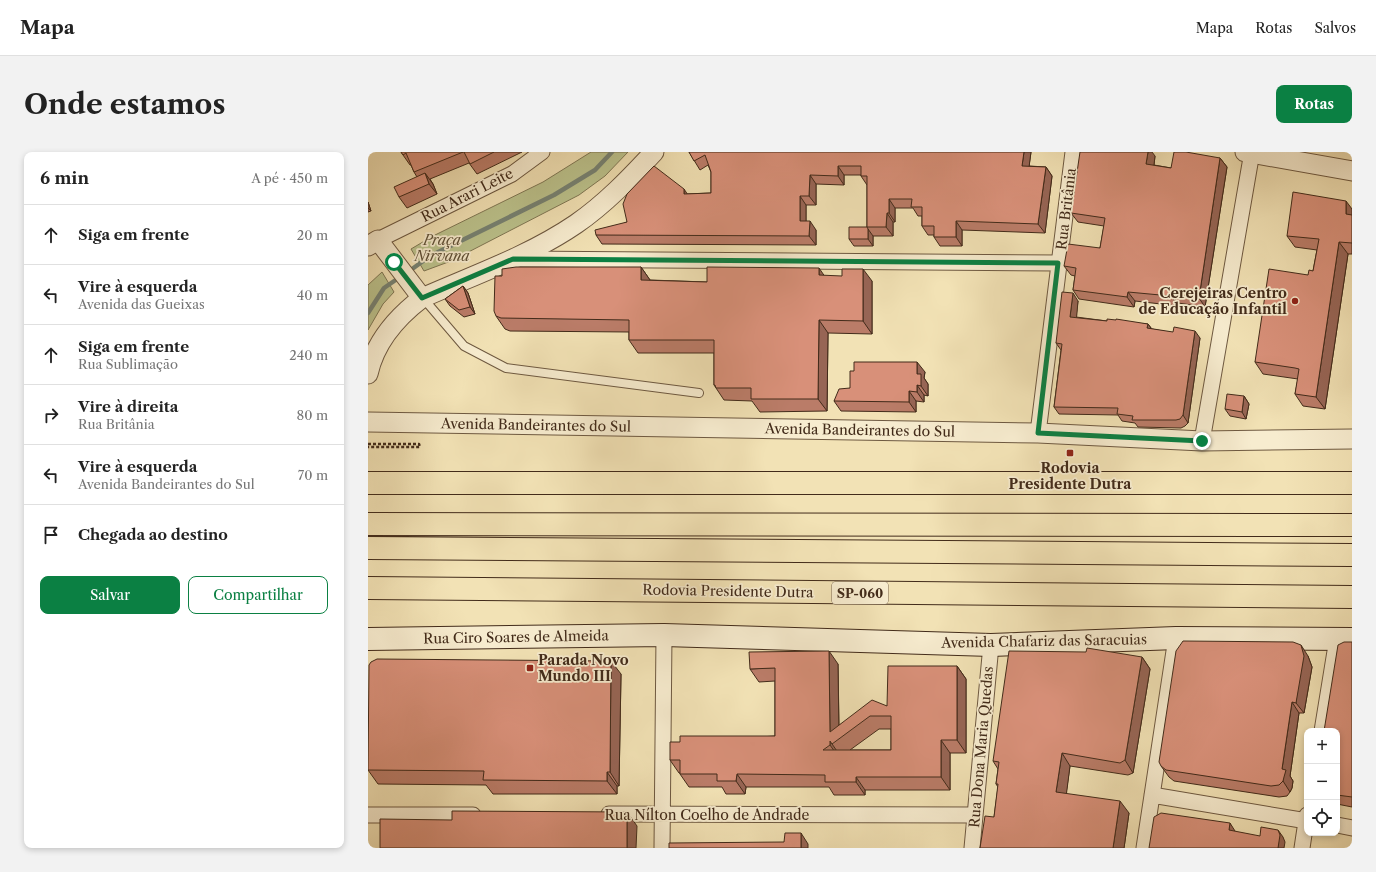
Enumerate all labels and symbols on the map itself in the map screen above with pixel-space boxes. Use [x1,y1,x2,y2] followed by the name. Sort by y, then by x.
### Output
[418,164,516,226] street label: Rua Arari Leite
[1052,166,1080,251] street label: Rua Britânia
[413,231,470,265] park label: Praça Nirvana
[385,253,403,271] route start
[1138,284,1287,318] place label: Cerejeiras Centro de Educação Infantil
[1290,296,1300,306] marker: Cerejeiras Centro de Educação Infantil
[440,414,631,436] street label: Avenida Bandeirantes do Sul
[764,419,955,441] street label: Avenida Bandeirantes do Sul
[1193,432,1211,450] route end
[1065,448,1075,458] marker: Rodovia Presidente Dutra
[1009,459,1132,493] place label: Rodovia Presidente Dutra
[642,581,814,602] street label: Rodovia Presidente Dutra
[832,582,888,604] road number: SP-060
[423,626,610,648] street label: Rua Ciro Soares de Almeida
[940,630,1147,652] street label: Avenida Chafariz das Saracuias
[538,651,629,685] place label: Parada Novo Mundo III
[525,663,535,673] marker: Parada Novo Mundo III
[965,665,997,829] street label: Rua Dona Maria Quedas
[605,806,810,824] street label: Rua Nílton Coelho de Andrade

